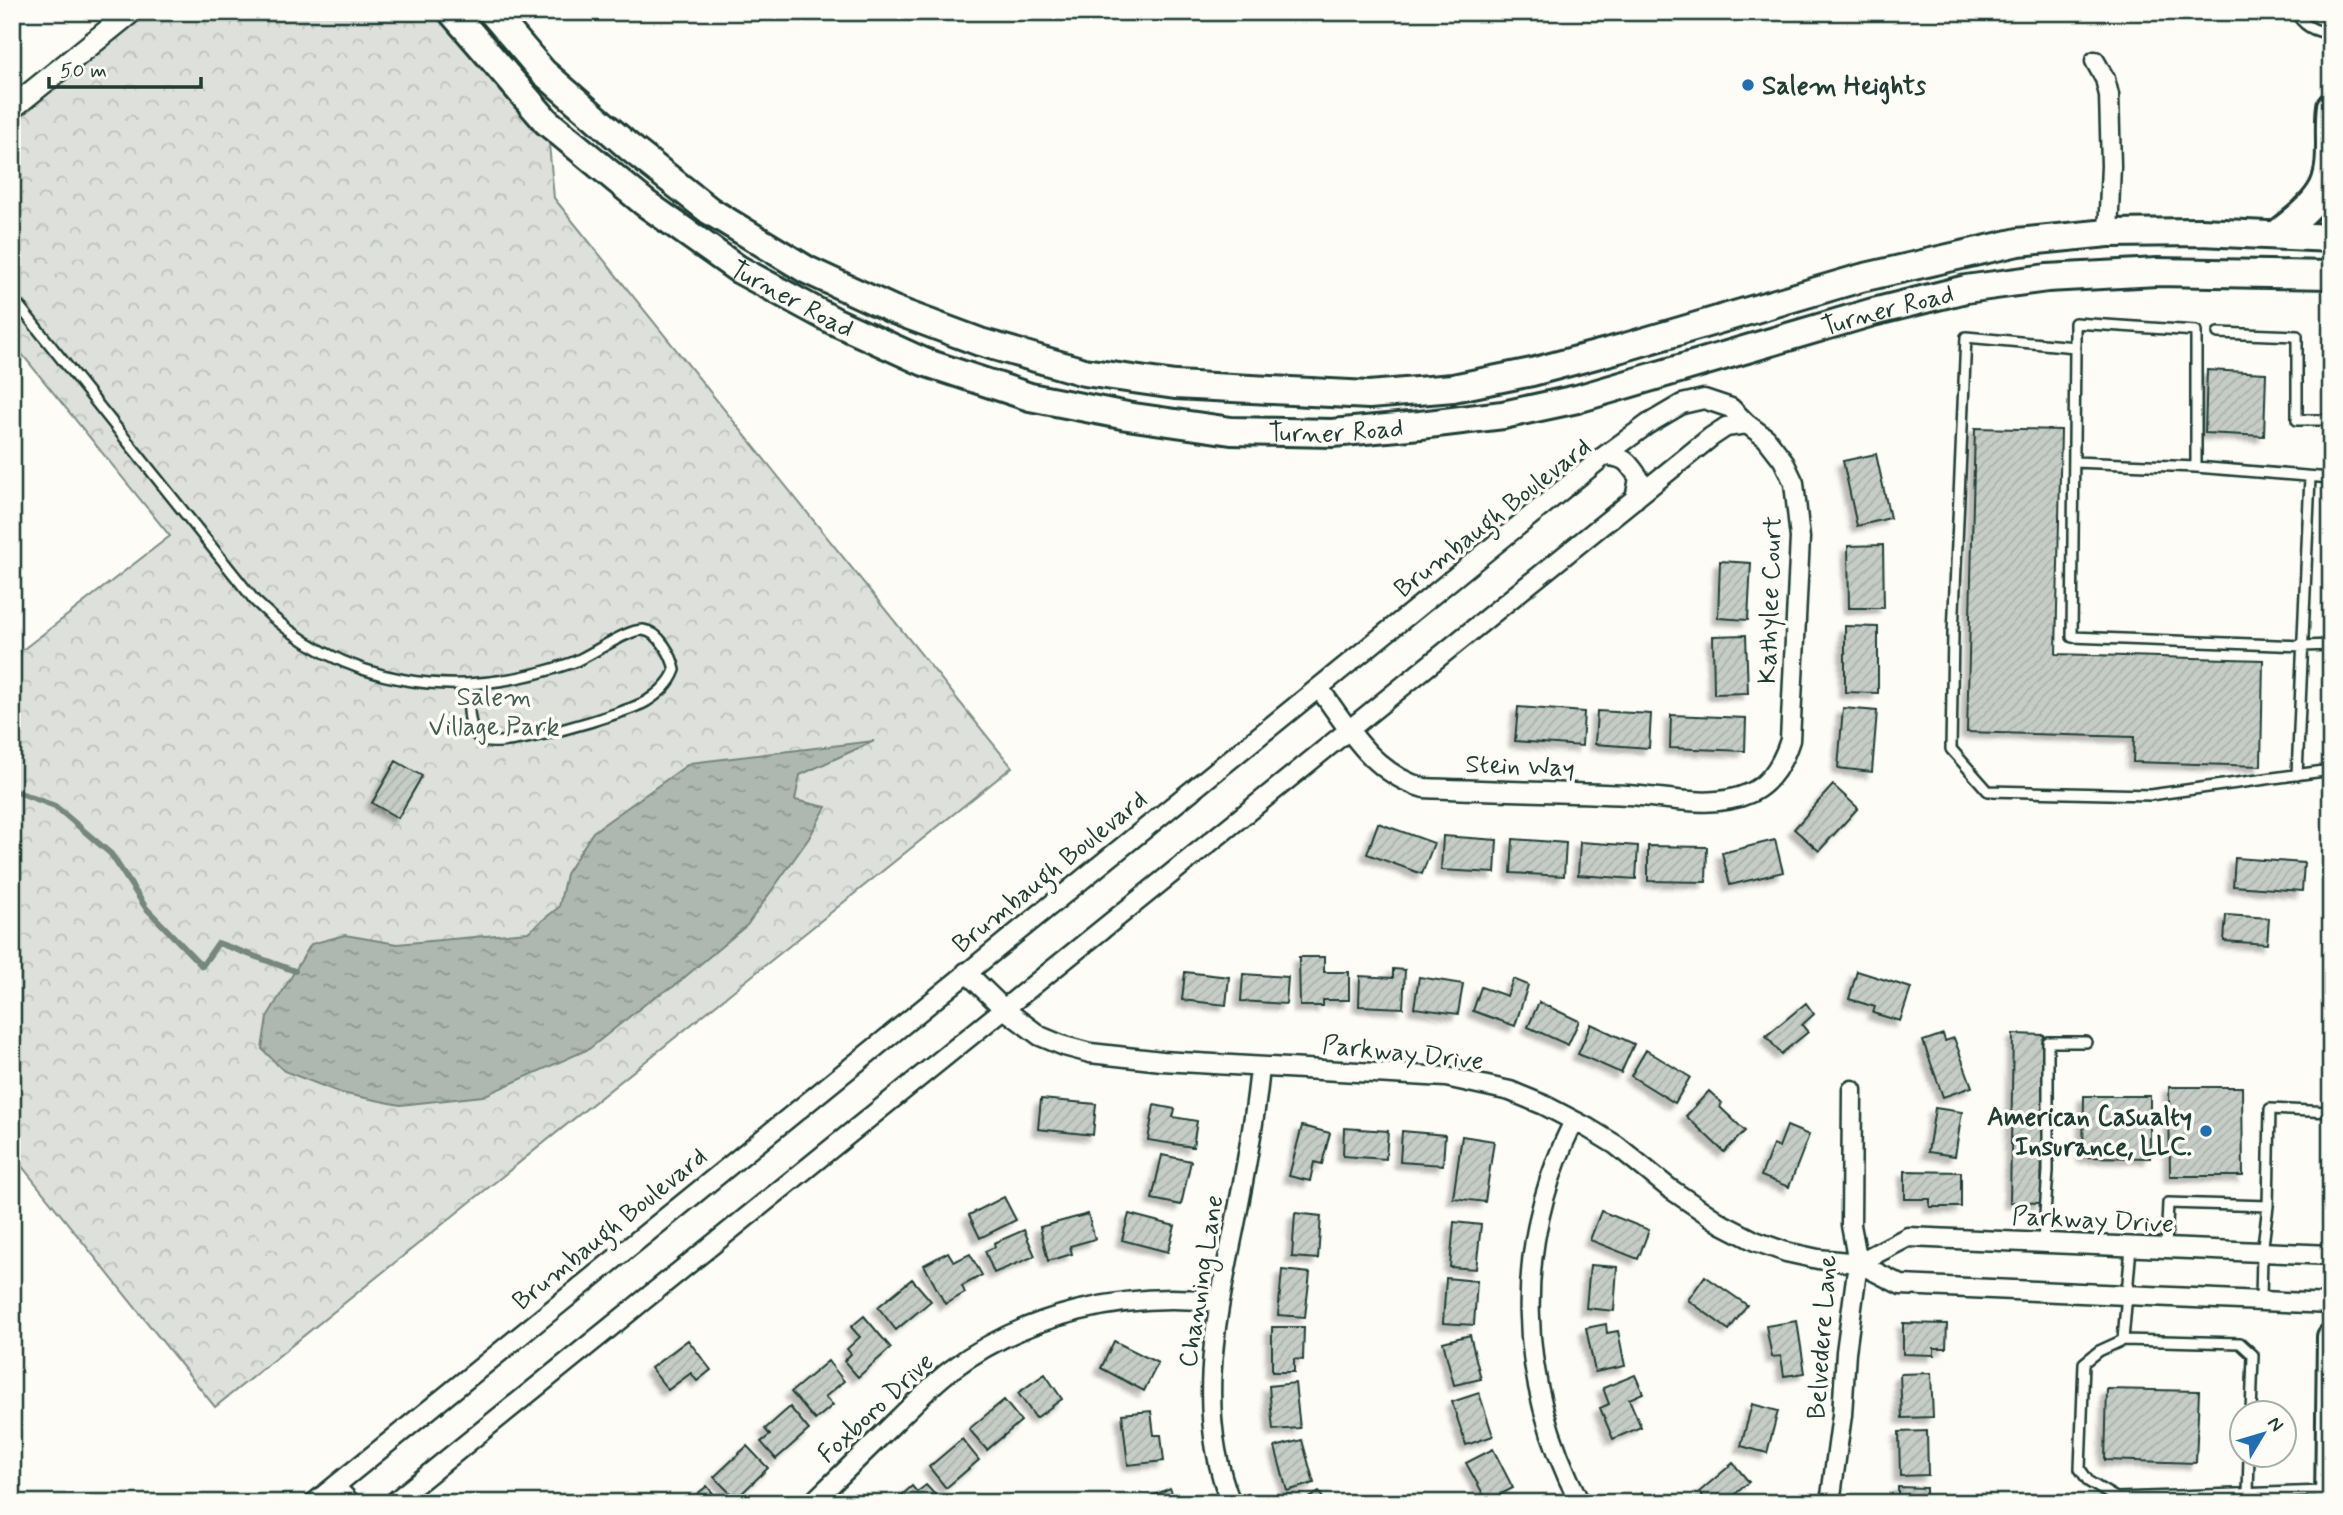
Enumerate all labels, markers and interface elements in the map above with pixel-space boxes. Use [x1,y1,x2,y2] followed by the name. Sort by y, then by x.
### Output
[49,46,201,90] scale bar
[60,57,107,85] text: 50 m
[1762,70,1926,105] place label: Salem Heights
[1740,77,1756,93] marker: Salem Heights
[722,253,858,347] street label: Turner Road
[1818,278,1958,345] street label: Turner Road
[1268,412,1405,452] street label: Turner Road
[1388,431,1601,609] street label: Brumbaugh Boulevard
[1751,516,1791,685] street label: Kathylee Court
[428,681,560,745] park label: Salem Village Park
[1465,748,1575,786] street label: Stein Way
[946,783,1157,964] street label: Brumbaugh Boulevard
[1320,1029,1485,1079] street label: Parkway Drive
[1987,1101,2192,1165] place label: American Casualty Insurance, LLC.
[2198,1123,2214,1139] marker: American Casualty Insurance, LLC.
[506,1140,717,1321] street label: Brumbaugh Boulevard
[1172,1193,1234,1370] street label: Channing Lane
[2011,1200,2175,1242] street label: Parkway Drive
[1800,1254,1846,1420] street label: Belvedere Lane
[811,1346,942,1471] street label: Foxboro Drive
[2228,1400,2298,1470] north arrow
[2261,1412,2289,1437] text: N

